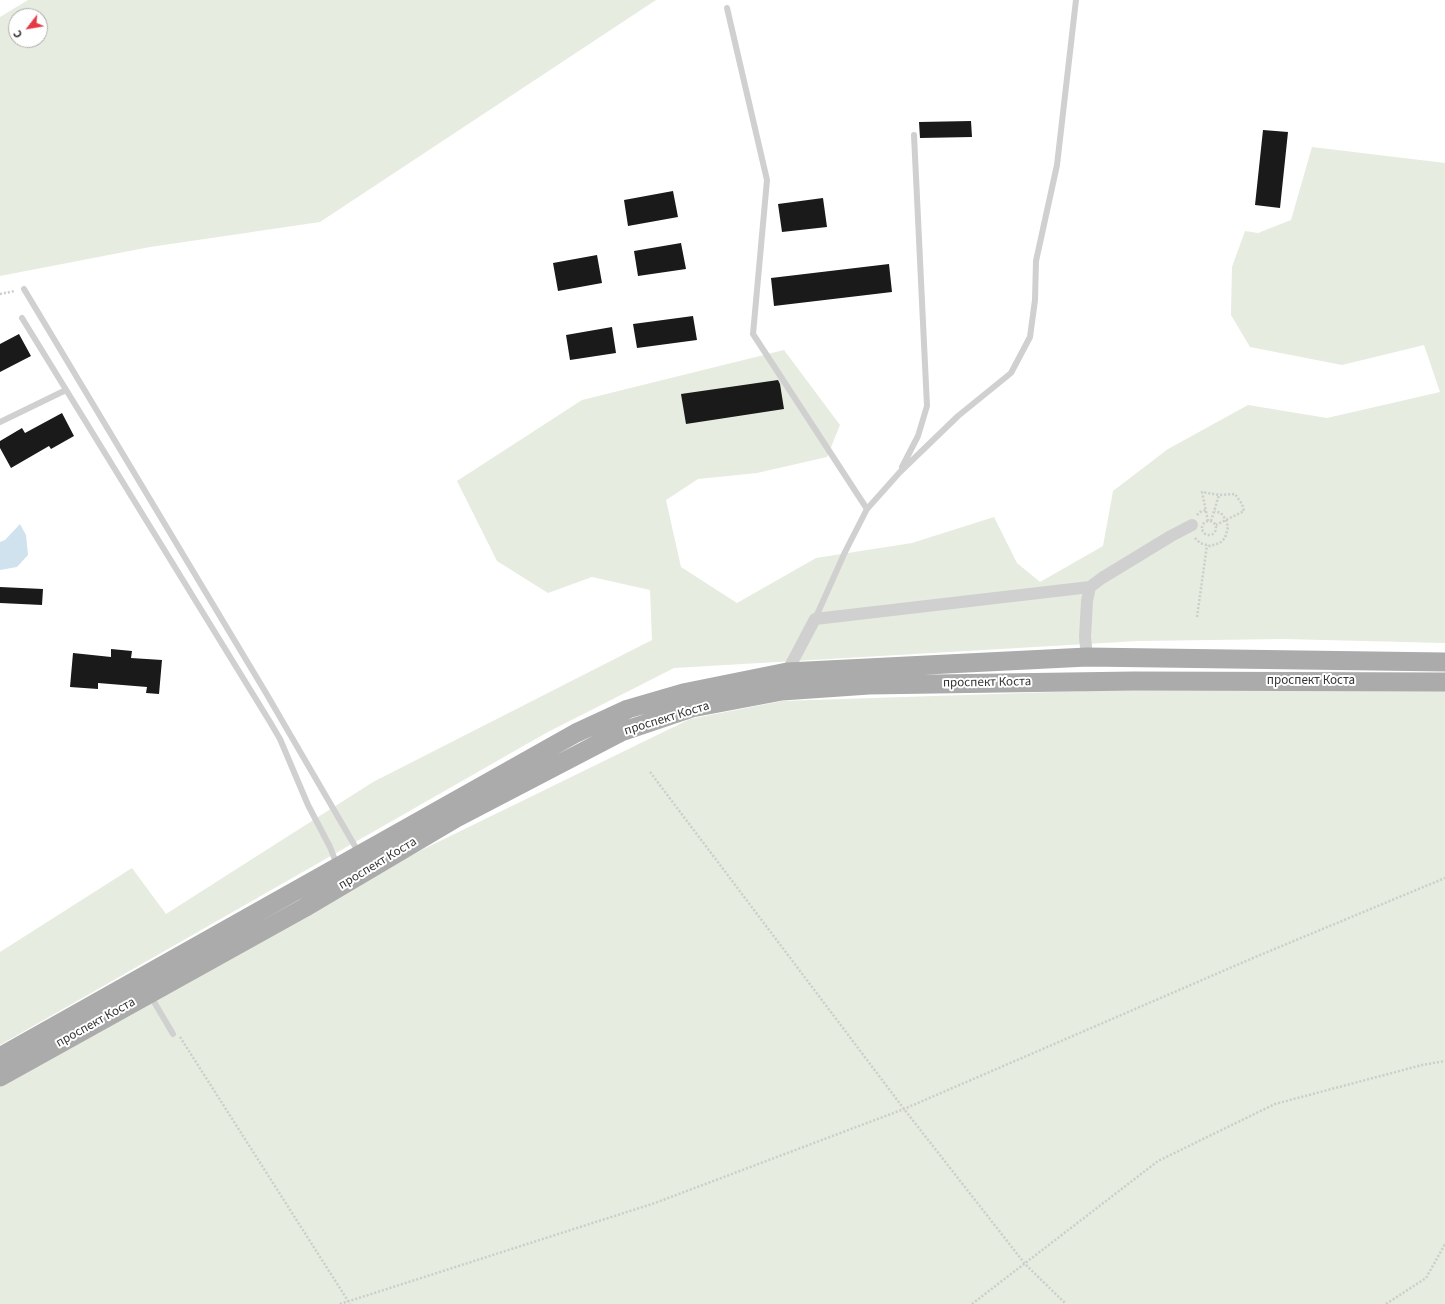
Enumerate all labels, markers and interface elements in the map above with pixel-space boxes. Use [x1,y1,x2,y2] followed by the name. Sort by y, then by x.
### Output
[8,8,48,48] north arrow
[10,27,26,41] text: С
[1267,673,1355,689] street label: проспект Коста
[943,674,1031,692] street label: проспект Коста
[622,699,712,739] street label: проспект Коста
[336,835,420,893] street label: проспект Коста
[54,995,138,1051] street label: проспект Коста

